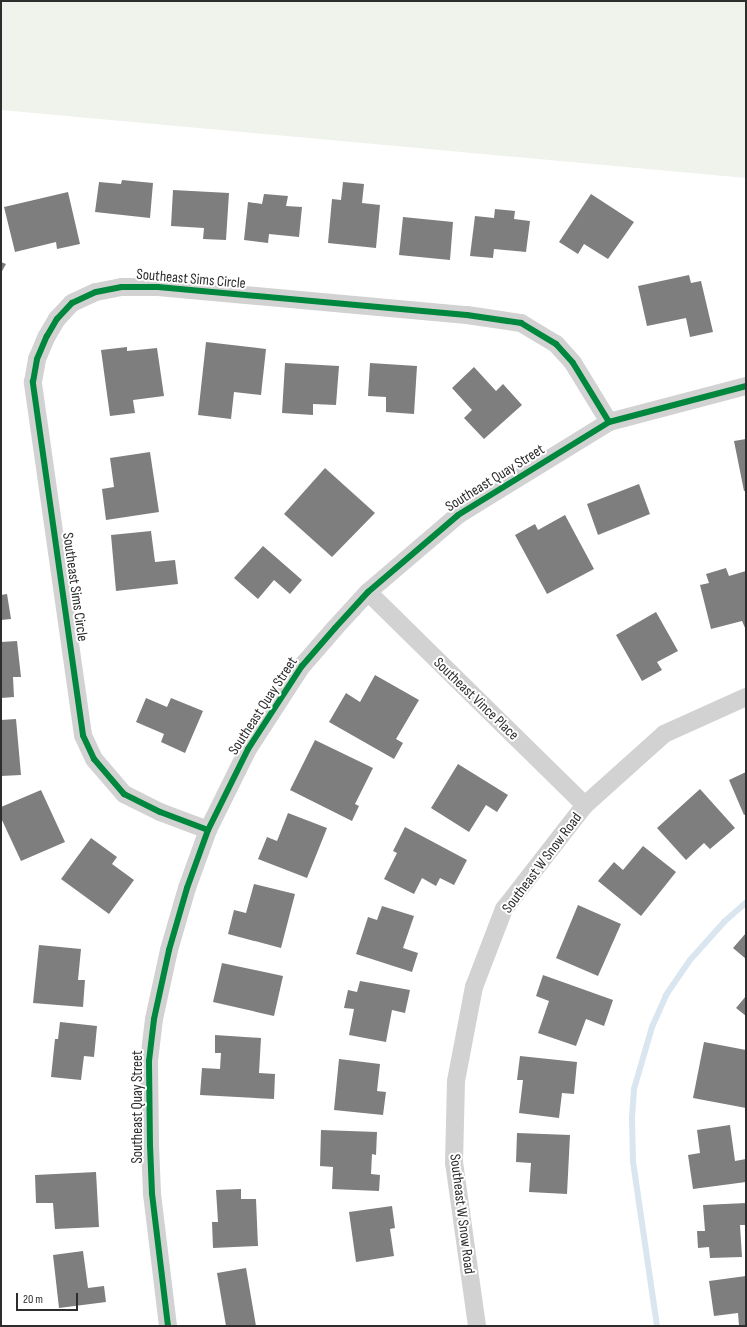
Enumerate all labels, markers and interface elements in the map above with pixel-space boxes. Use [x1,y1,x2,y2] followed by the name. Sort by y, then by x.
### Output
[136,265,246,293] street label: Southeast Sims Circle
[442,440,548,516] street label: Southeast Quay Street
[58,531,92,643] street label: Southeast Sims Circle
[225,654,301,758] street label: Southeast Quay Street
[430,654,522,744] street label: Southeast Vince Place
[498,809,586,917] street label: Southeast W Snow Road
[129,1050,147,1164] street label: Southeast Quay Street
[446,1153,478,1275] street label: Southeast W Snow Road
[18,1285,80,1311] scale bar
[23,1292,43,1307] text: 20 m

